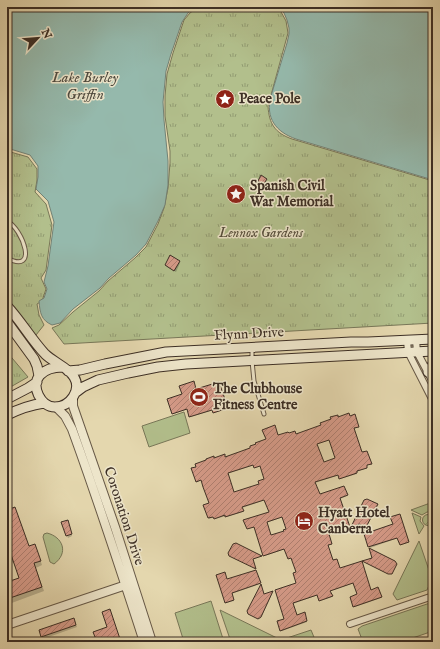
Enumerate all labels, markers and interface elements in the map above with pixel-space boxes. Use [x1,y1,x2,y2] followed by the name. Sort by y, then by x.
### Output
[18,18,58,58] north arrow
[37,26,55,42] text: N
[51,68,118,104] water label: Lake Burley Griffin
[214,88,236,110] place icon: Peace Pole
[239,90,301,108] place label: Peace Pole
[249,177,334,211] place label: Spanish Civil War Memorial
[225,183,247,205] place icon: Spanish Civil War Memorial
[218,224,304,242] park label: Lennox Gardens
[214,323,285,345] street label: Flynn Drive
[212,380,303,414] place label: The Clubhouse Fitness Centre
[188,386,210,408] sports icon: The Clubhouse Fitness Centre
[100,464,149,568] street label: Coronation Drive
[318,504,391,538] place label: Hyatt Hotel Canberra
[293,510,315,532] hotel icon: Hyatt Hotel Canberra

